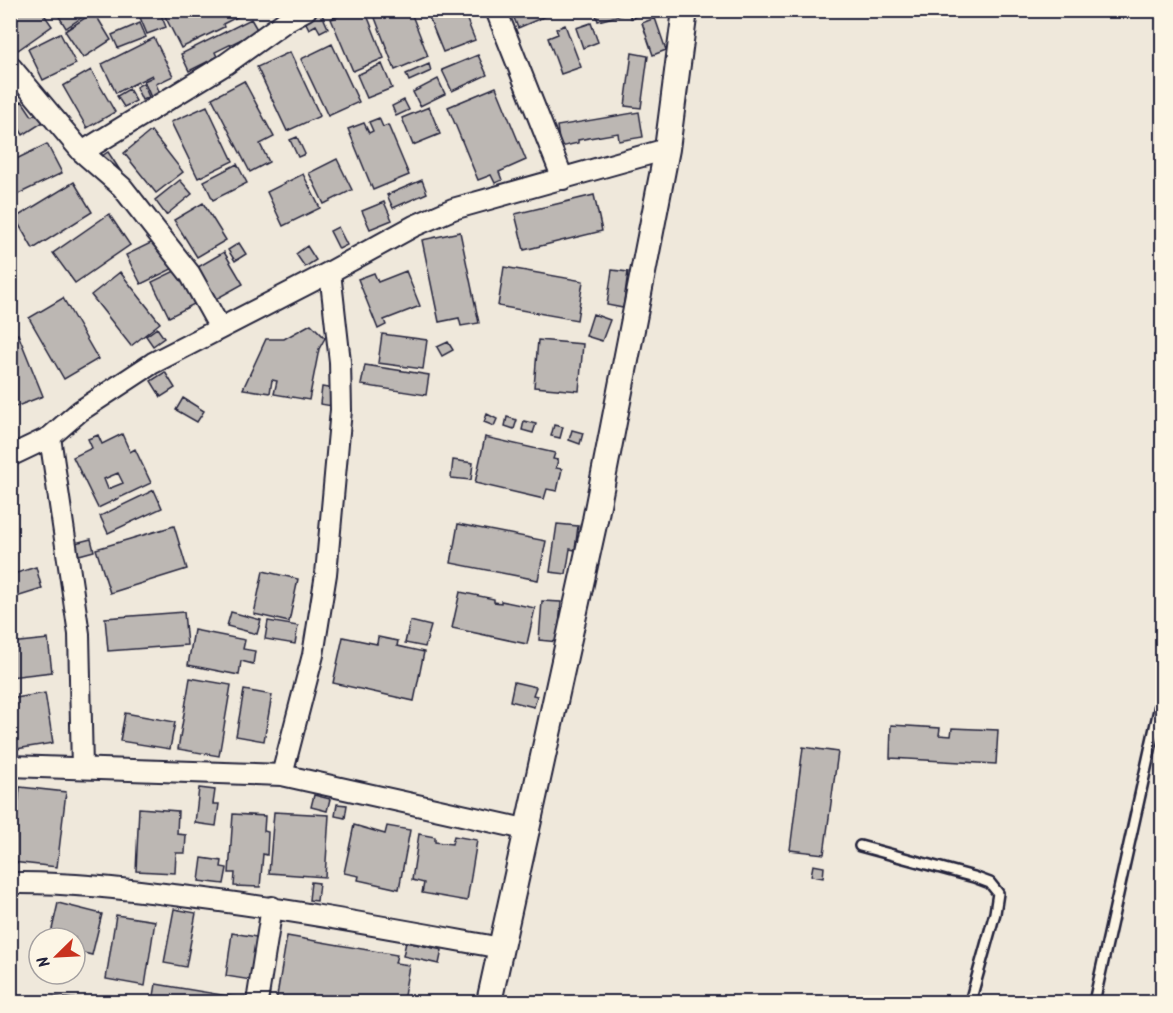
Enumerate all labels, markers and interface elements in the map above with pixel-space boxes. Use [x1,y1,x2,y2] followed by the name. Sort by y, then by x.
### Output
[27,926,87,986] north arrow
[31,952,58,971] text: N

